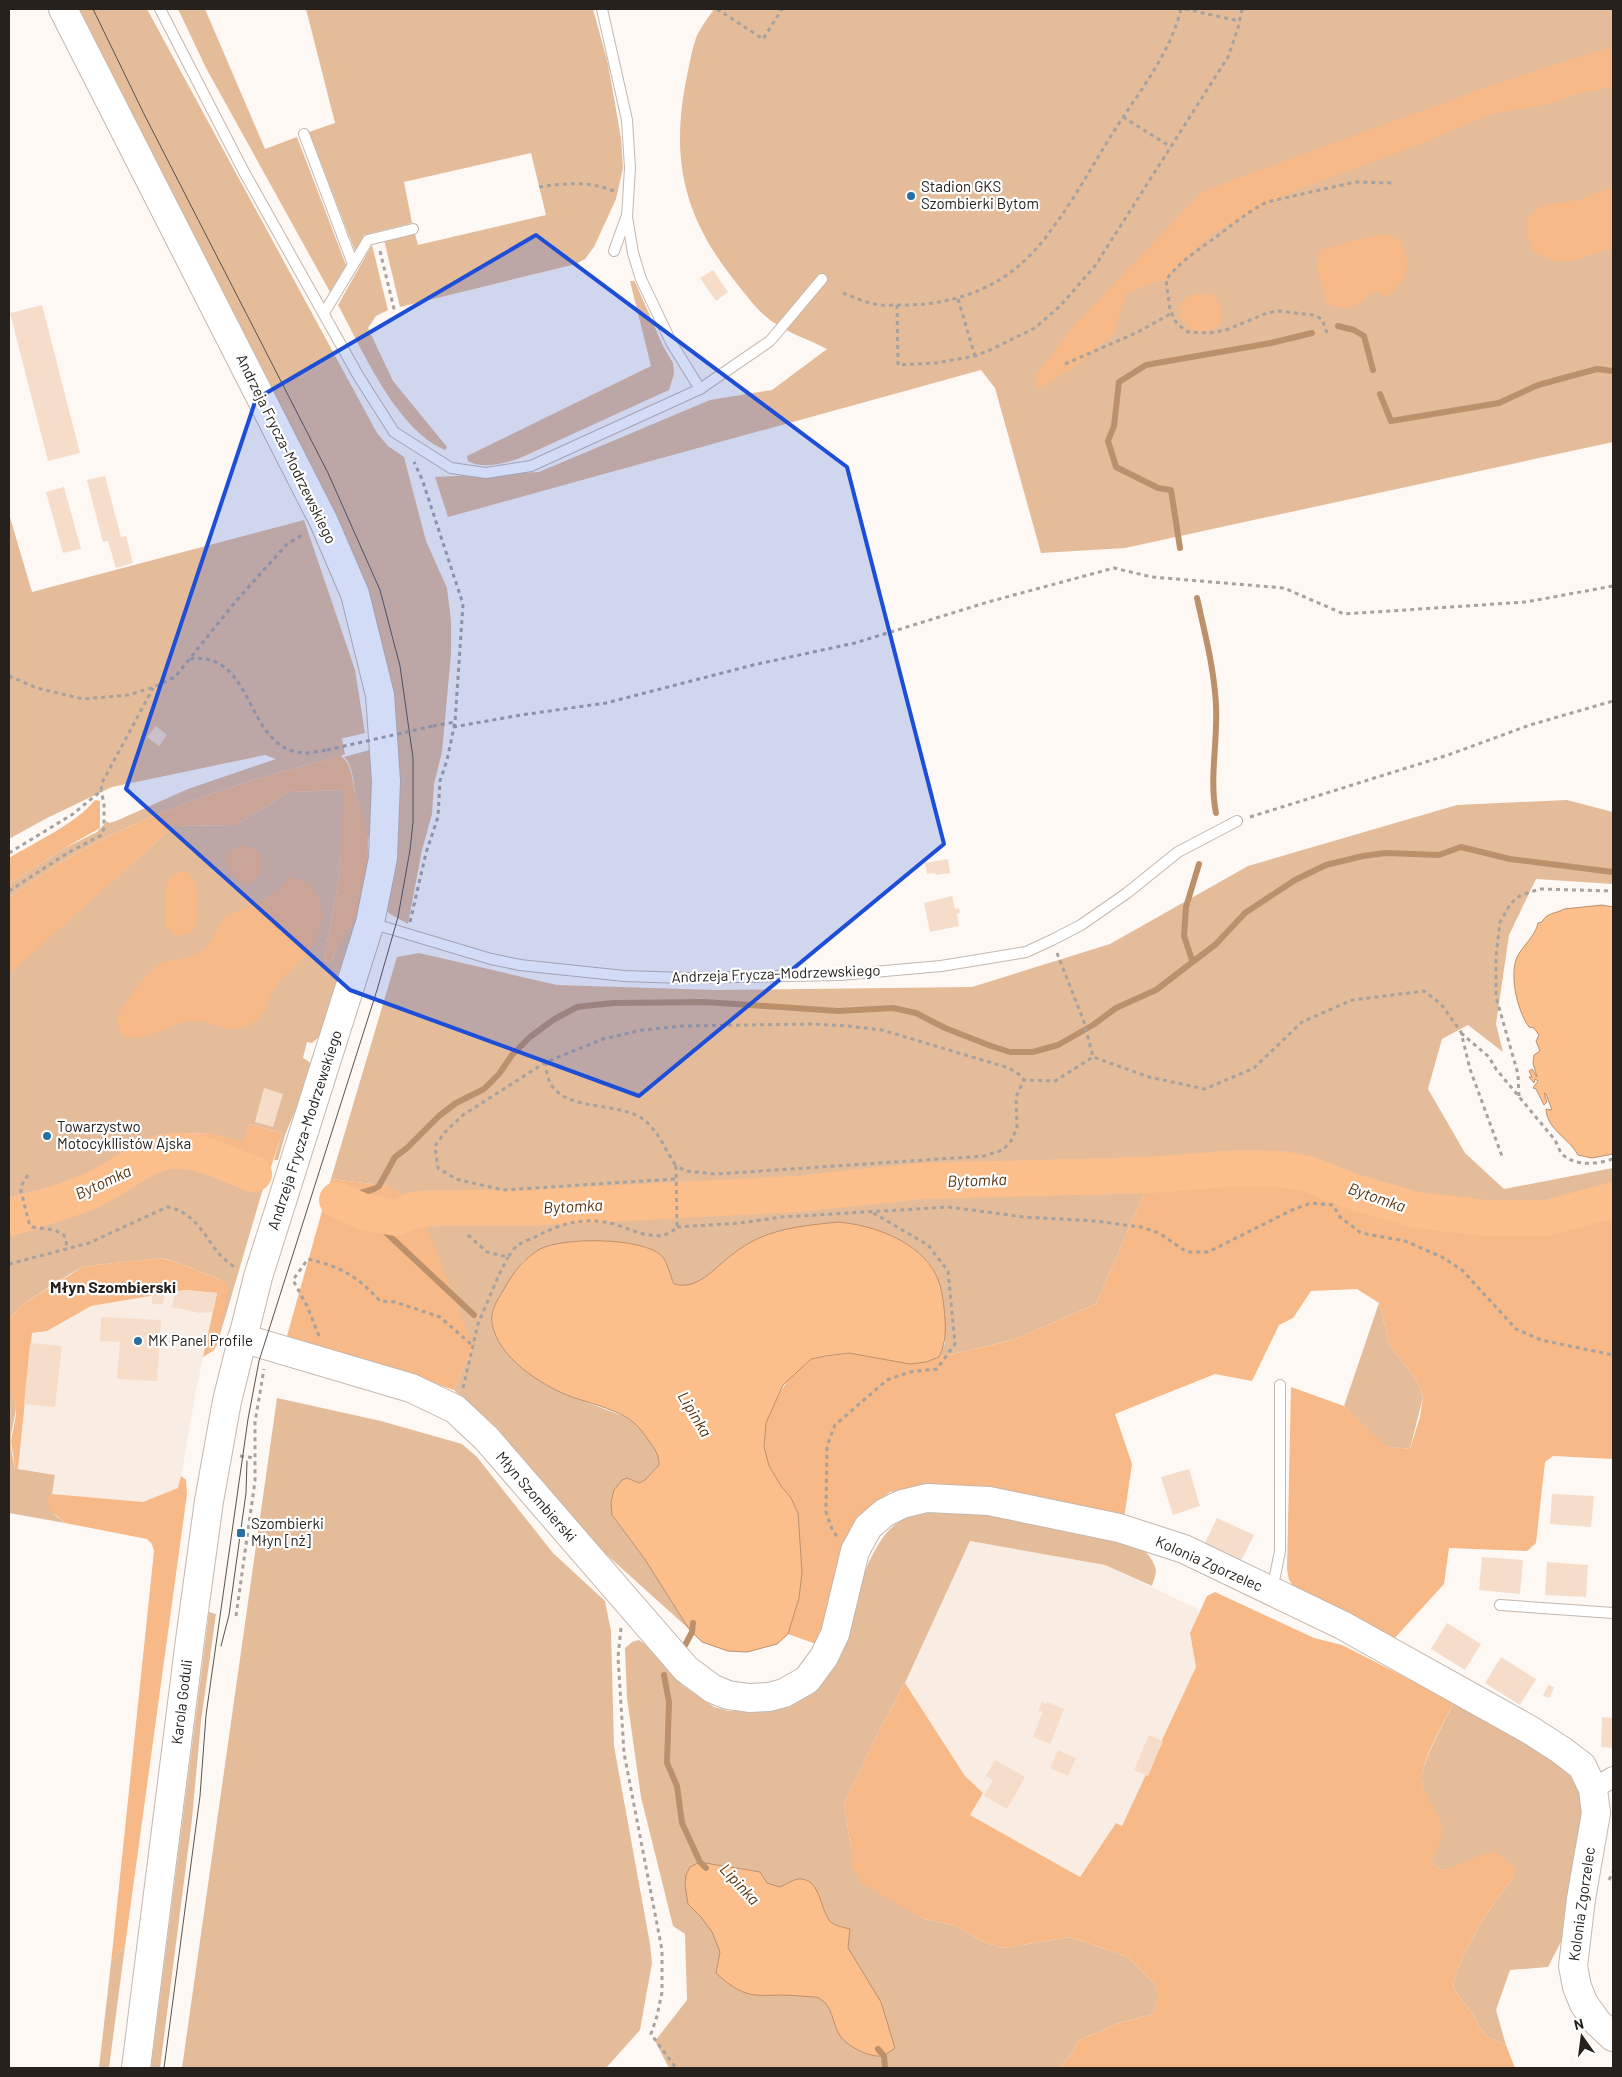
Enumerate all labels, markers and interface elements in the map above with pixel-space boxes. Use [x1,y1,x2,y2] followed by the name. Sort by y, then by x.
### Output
[921,177,1039,212] place label: Stadion GKS Szombierki Bytom
[905,190,917,202] marker: Stadion GKS Szombierki Bytom
[233,351,341,546] street label: Andrzeja Frycza-Modrzewskiego
[671,960,881,986] street label: Andrzeja Frycza-Modrzewskiego
[263,1028,345,1232] street label: Andrzeja Frycza-Modrzewskiego
[57,1117,191,1152] place label: Towarzystwo Motocykllistów Ajska
[41,1130,53,1142] marker: Towarzystwo Motocykllistów Ajska
[72,1160,134,1203] water label: Bytomka
[947,1169,1007,1190] water label: Bytomka
[1346,1178,1408,1215] water label: Bytomka
[543,1194,603,1217] water label: Bytomka
[50,1277,176,1296] district label: Młyn Szombierski
[148,1331,253,1349] place label: MK Panel Profile
[132,1335,144,1347] marker: MK Panel Profile
[674,1388,716,1440] water label: Lipinka
[493,1447,581,1545] street label: Młyn Szombierski
[251,1514,324,1549] place label: Szombierki Młyn [nż]
[235,1527,247,1539] marker: Szombierki Młyn [nż]
[1153,1531,1266,1595] street label: Kolonia Zgorzelec
[167,1658,195,1745] street label: Karola Goduli
[1564,1845,1598,1962] street label: Kolonia Zgorzelec
[716,1859,764,1908] water label: Lipinka
[1557,2012,1607,2062] north arrow
[1572,2015,1585,2033] text: N

